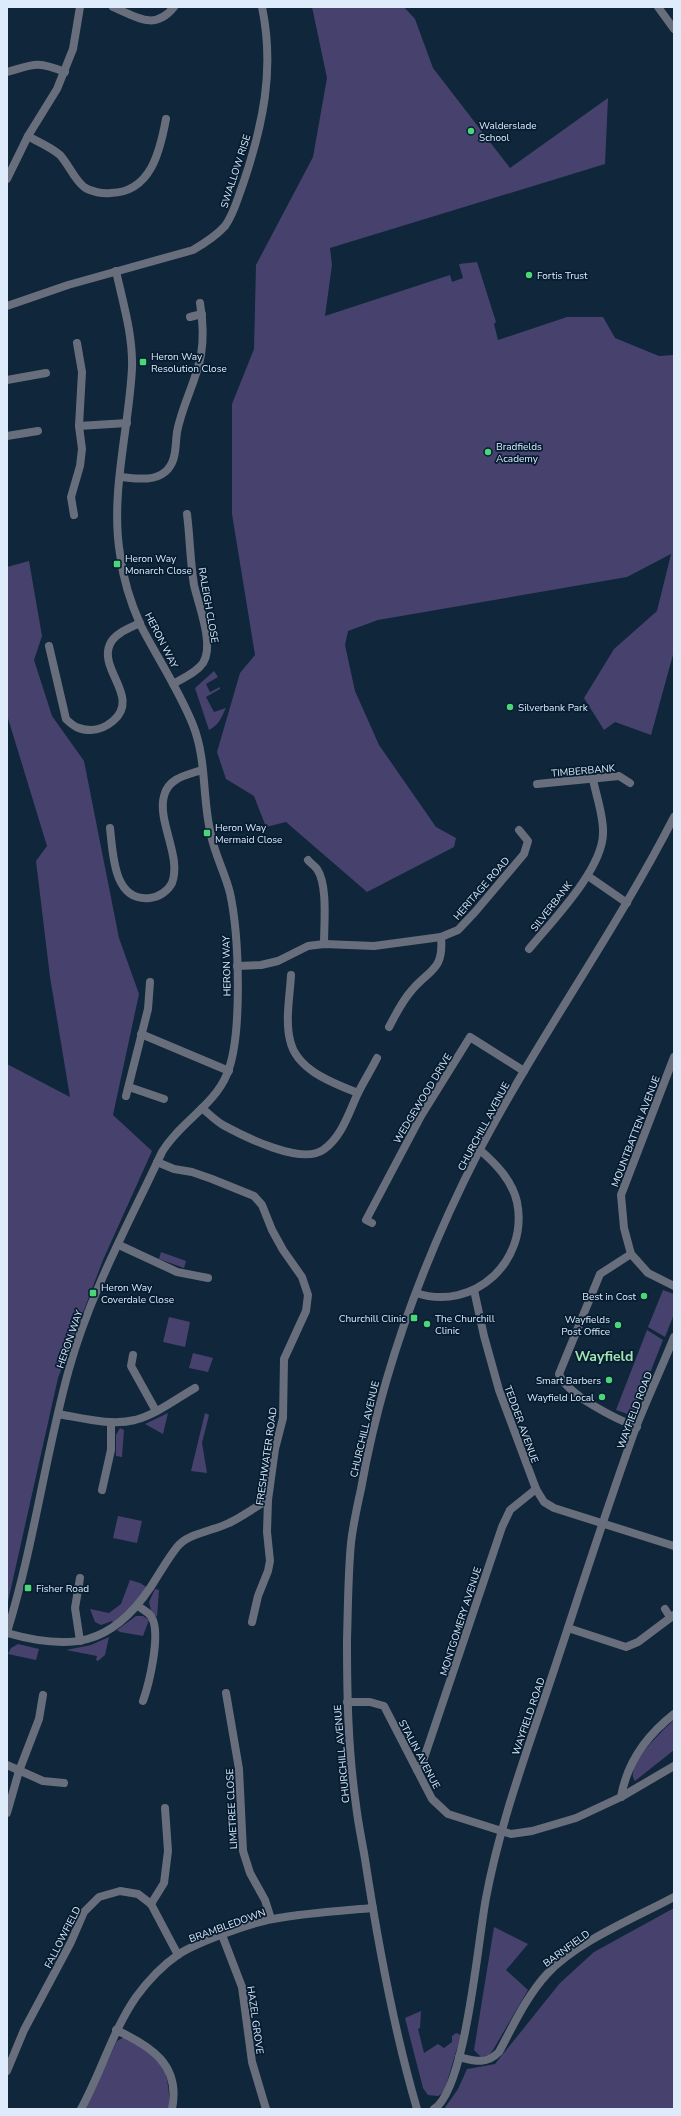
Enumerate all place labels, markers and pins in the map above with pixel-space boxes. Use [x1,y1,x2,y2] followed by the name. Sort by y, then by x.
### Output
[479,119,537,145] place label: Walderslade School
[466,126,476,136] marker: Walderslade School
[537,269,588,283] place label: Fortis Trust
[524,270,534,280] marker: Fortis Trust
[151,350,227,376] place label: Heron Way Resolution Close
[138,357,148,367] marker: Heron Way Resolution Close
[496,440,542,466] place label: Bradfields Academy
[483,447,493,457] marker: Bradfields Academy
[125,552,192,578] place label: Heron Way Monarch Close
[112,559,122,569] marker: Heron Way Monarch Close
[518,701,589,715] place label: Silverbank Park
[505,702,515,712] marker: Silverbank Park
[215,821,282,847] place label: Heron Way Mermaid Close
[202,828,212,838] marker: Heron Way Mermaid Close
[101,1281,174,1307] place label: Heron Way Coverdale Close
[88,1288,98,1298] marker: Heron Way Coverdale Close
[582,1290,636,1304] place label: Best in Cost
[639,1291,649,1301] marker: Best in Cost
[339,1312,406,1326] place label: Churchill Clinic
[435,1312,495,1338] place label: The Churchill Clinic
[409,1313,419,1323] marker: Churchill Clinic
[561,1313,610,1339] place label: Wayfields Post Office
[422,1319,432,1329] marker: The Churchill Clinic
[613,1320,623,1330] marker: Wayfields Post Office
[536,1374,601,1388] place label: Smart Barbers
[604,1375,614,1385] marker: Smart Barbers
[527,1391,594,1405] place label: Wayfield Local
[597,1392,607,1402] marker: Wayfield Local
[36,1582,89,1596] place label: Fisher Road
[23,1583,33,1593] marker: Fisher Road

